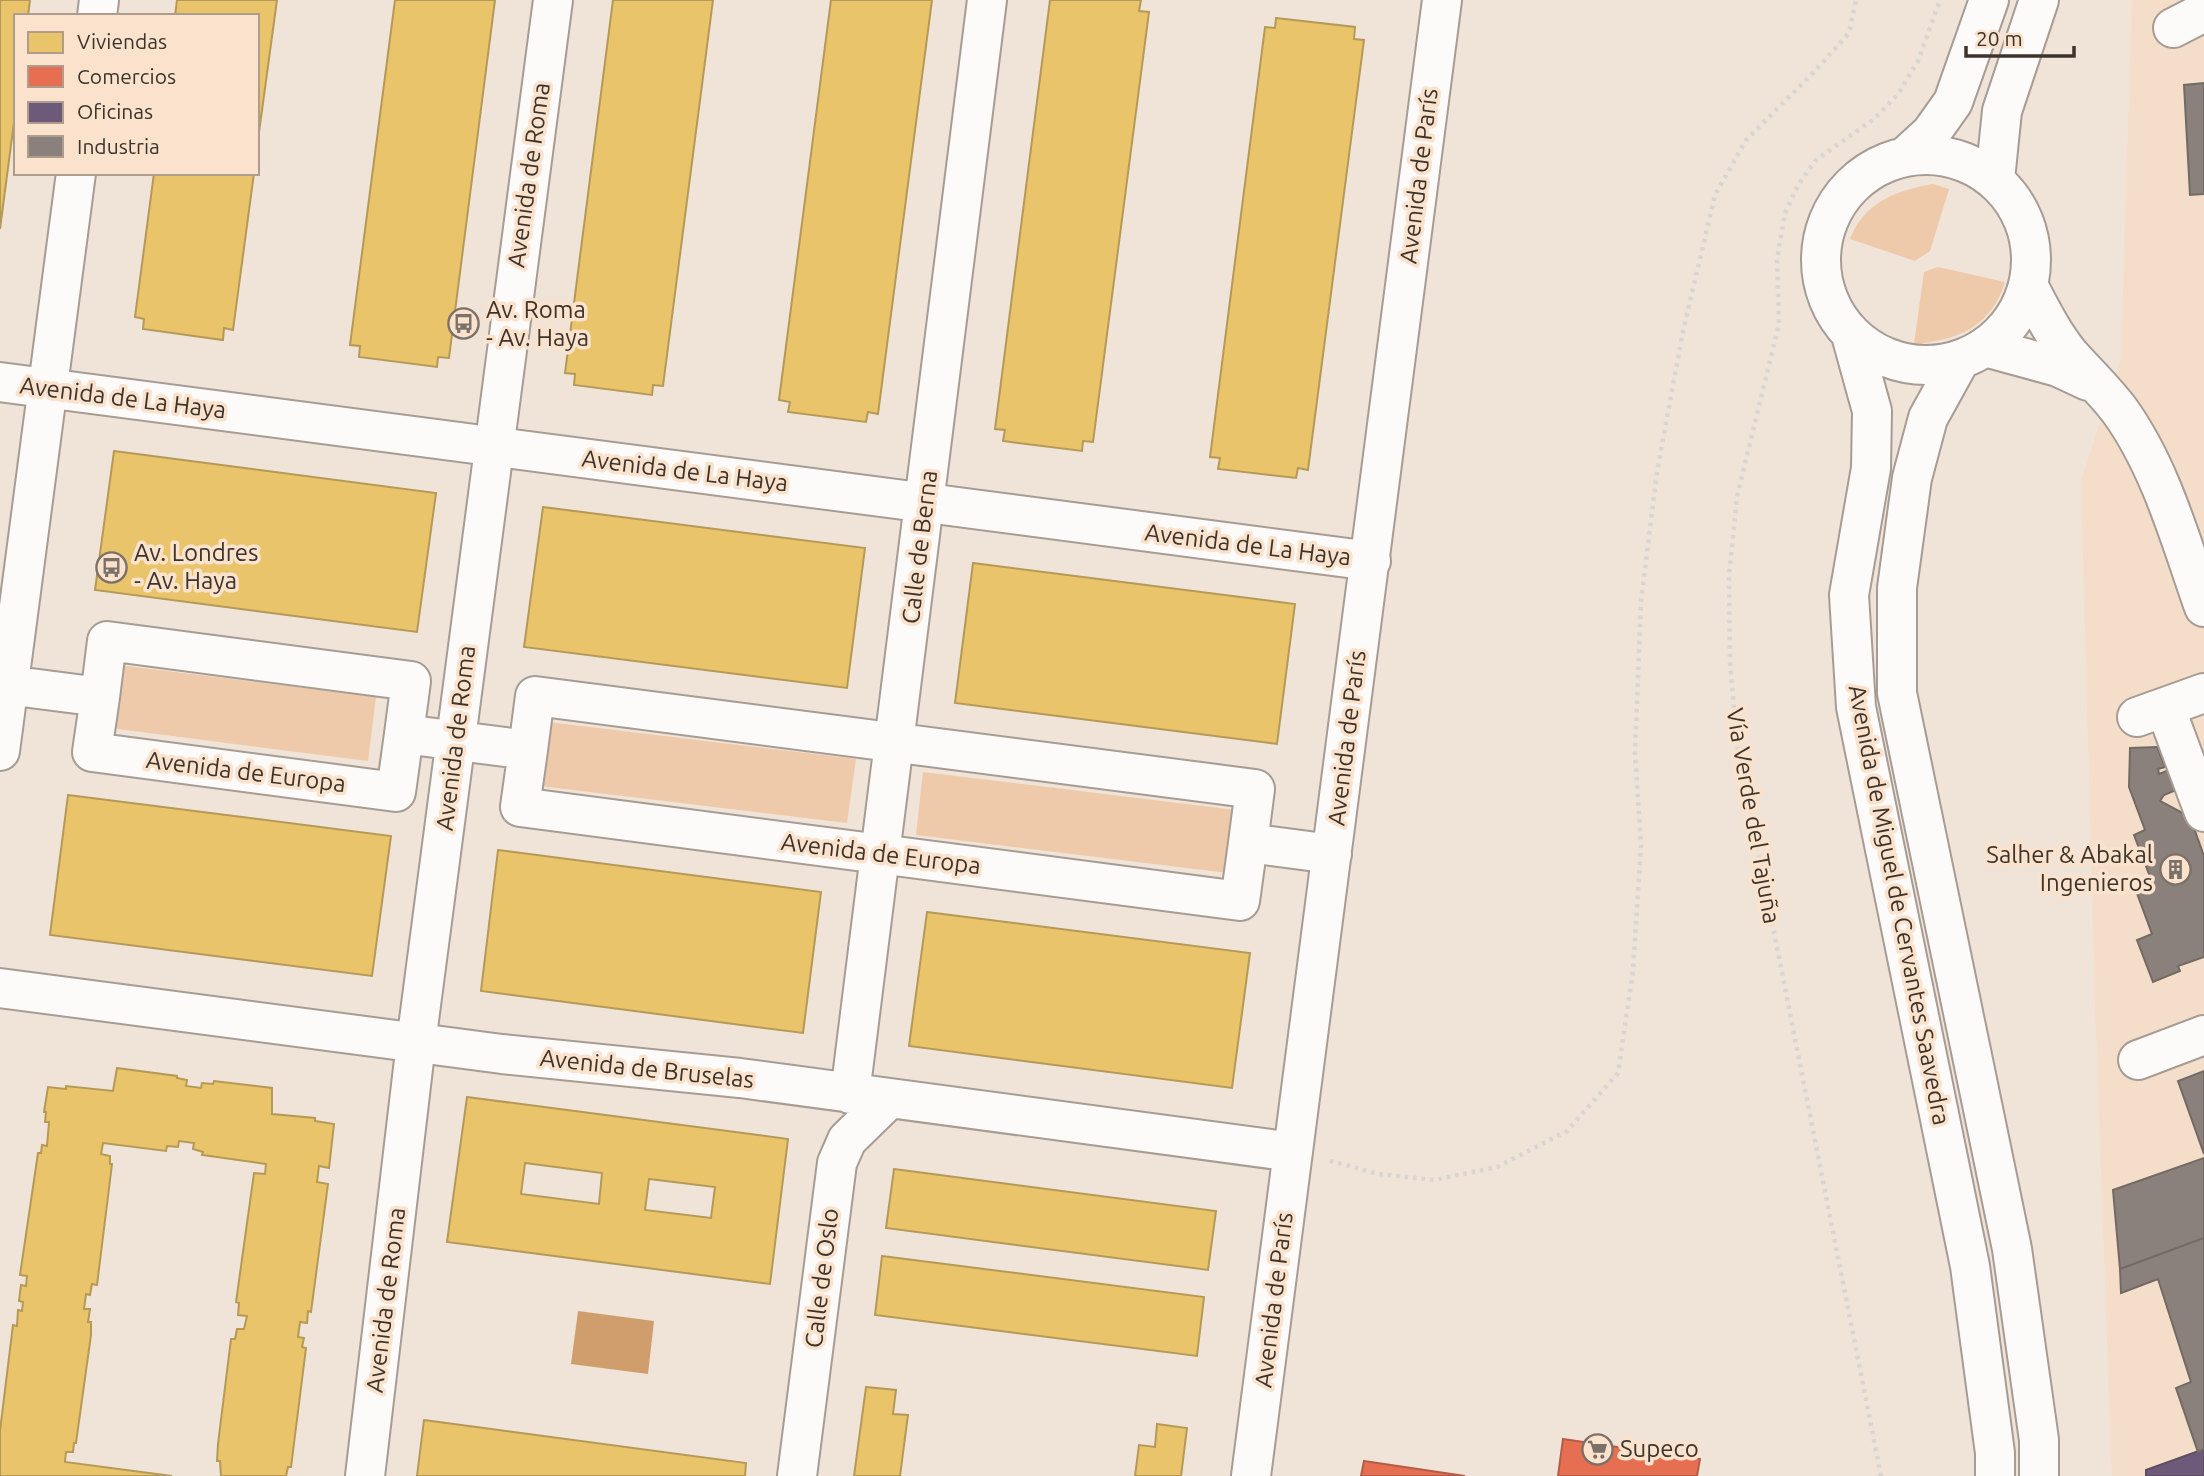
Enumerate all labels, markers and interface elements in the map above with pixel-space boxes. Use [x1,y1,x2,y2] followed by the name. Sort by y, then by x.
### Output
[14,14,259,175] legend
[1966,14,2074,58] scale bar
[1976,26,2023,50] text: 20 m
[77,29,167,53] text: Viviendas
[77,64,176,88] text: Comercios
[502,81,555,269] street label: Avenida de Roma
[1394,87,1443,265] street label: Avenida de París
[77,99,153,123] text: Oficinas
[77,134,160,158] text: Industria
[486,296,589,351] place label: Av. Roma - Av. Haya
[446,307,480,341] bus stop icon: Av. Roma - Av. Haya
[18,371,228,424] street label: Avenida de La Haya
[580,444,790,497] street label: Avenida de La Haya
[897,468,942,625] street label: Calle de Berna
[1143,518,1353,571] street label: Avenida de La Haya
[134,539,258,594] place label: Av. Londres - Av. Haya
[94,550,128,584] bus stop icon: Av. Londres - Av. Haya
[431,644,480,832] street label: Avenida de Roma
[1322,649,1371,827] street label: Avenida de París
[1844,683,1955,1127] street label: Avenida de Miguel de Cervantes Saavedra
[1721,706,1786,926] street label: Vía Verde del Tajuña
[145,746,347,797] street label: Avenida de Europa
[780,828,982,879] street label: Avenida de Europa
[1986,841,2153,896] place label: Salher & Abakal Ingenieros
[2159,852,2193,886] building icon: Salher & Abakal Ingenieros
[539,1044,755,1093] street label: Avenida de Bruselas
[361,1206,410,1394] street label: Avenida de Roma
[800,1207,843,1349] street label: Calle de Oslo
[1249,1211,1298,1389] street label: Avenida de París
[1580,1432,1614,1466] supermarket icon: Supeco
[1620,1435,1699,1462] place label: Supeco

